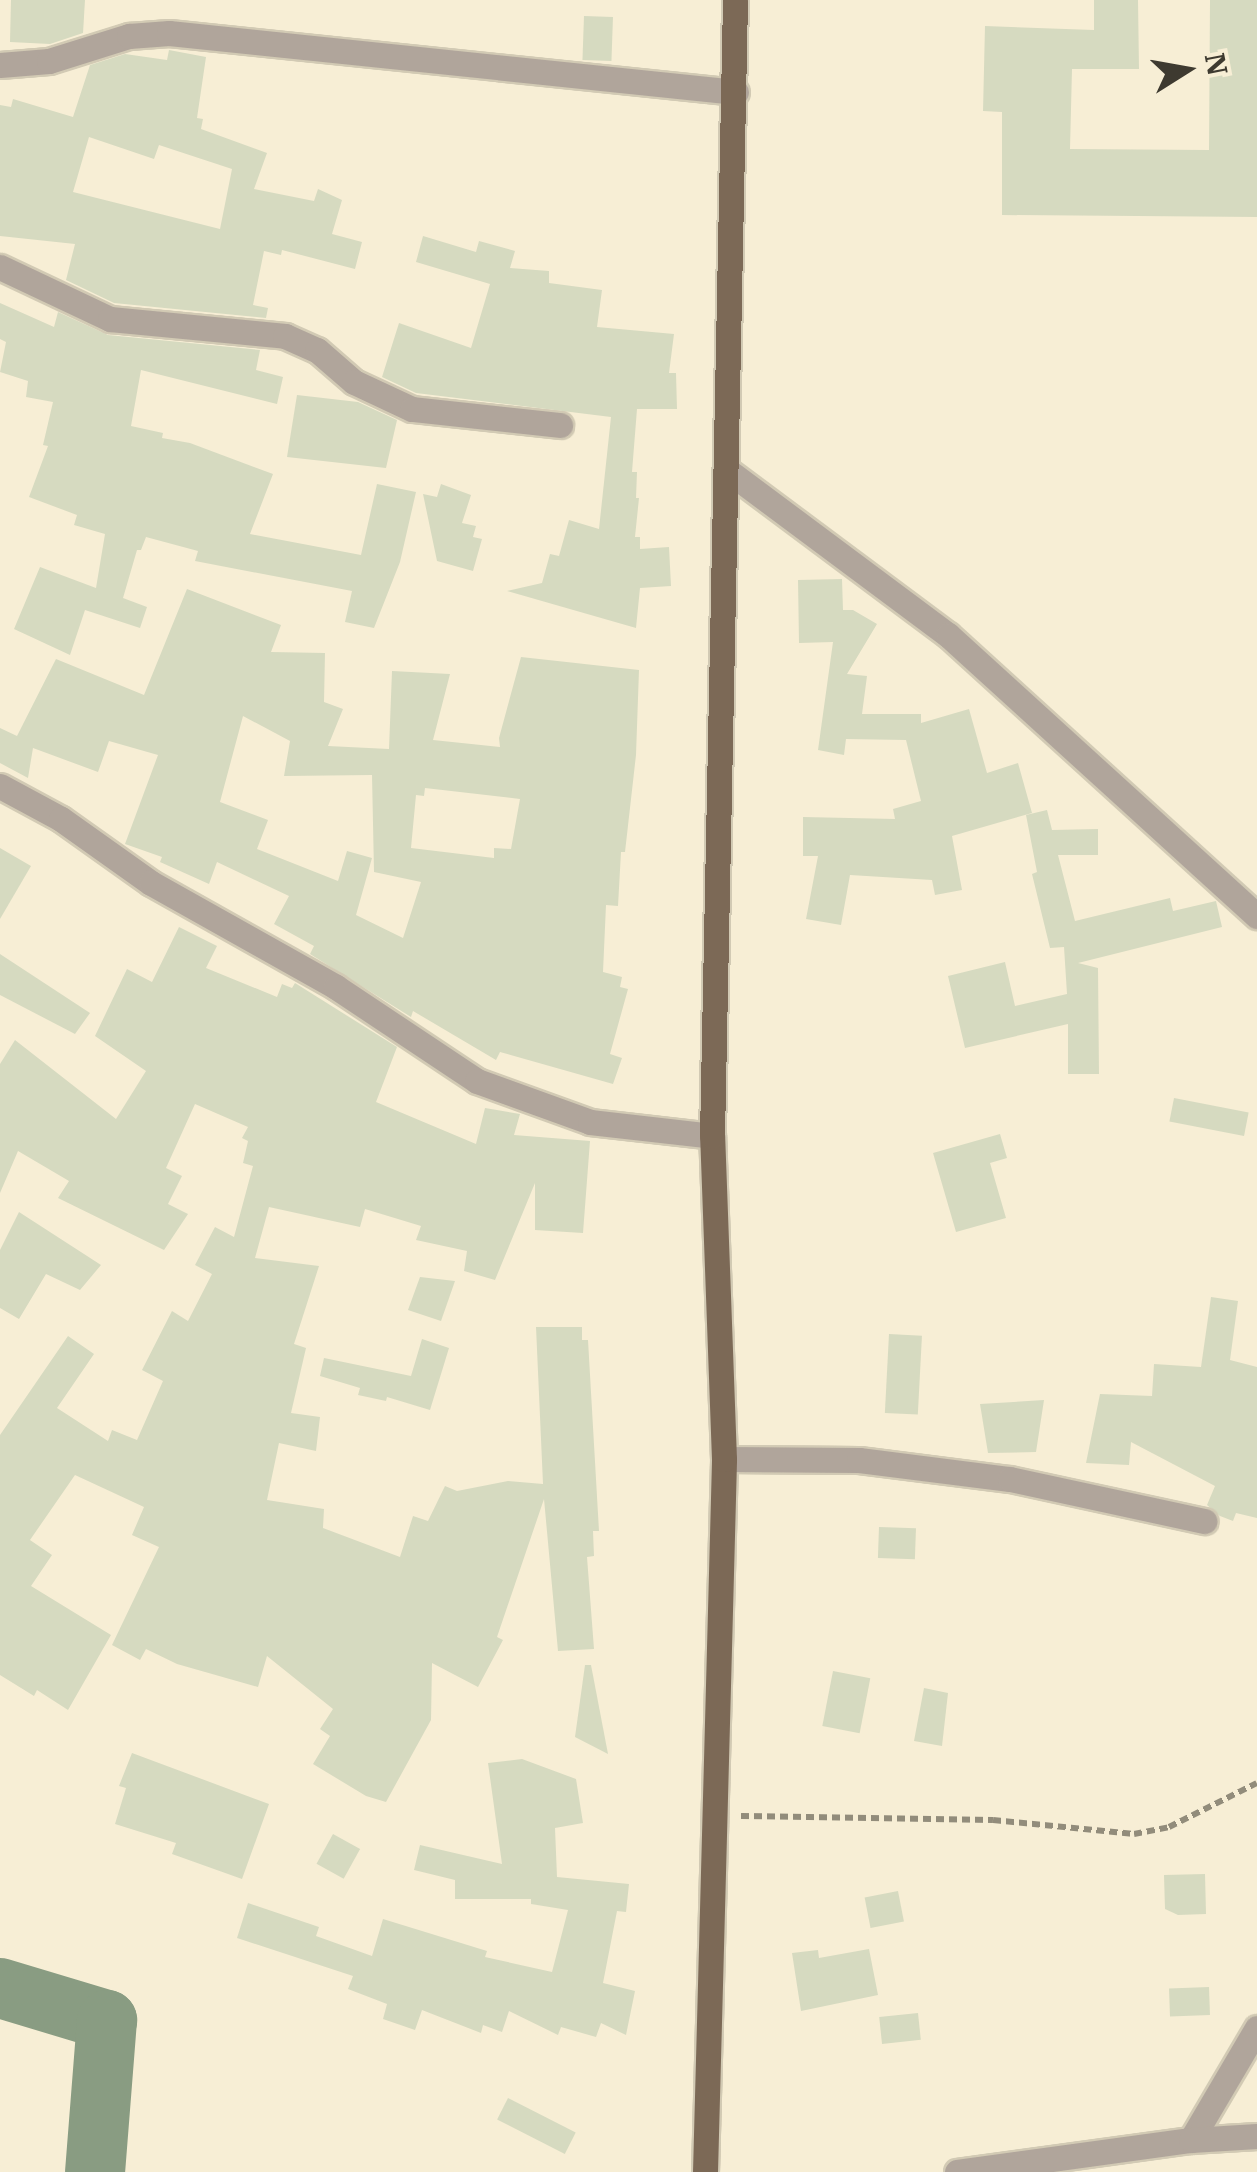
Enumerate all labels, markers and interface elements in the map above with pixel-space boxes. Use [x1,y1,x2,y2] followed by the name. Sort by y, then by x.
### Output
[1137,20,1237,120] north arrow
[1197,50,1237,79] text: N

